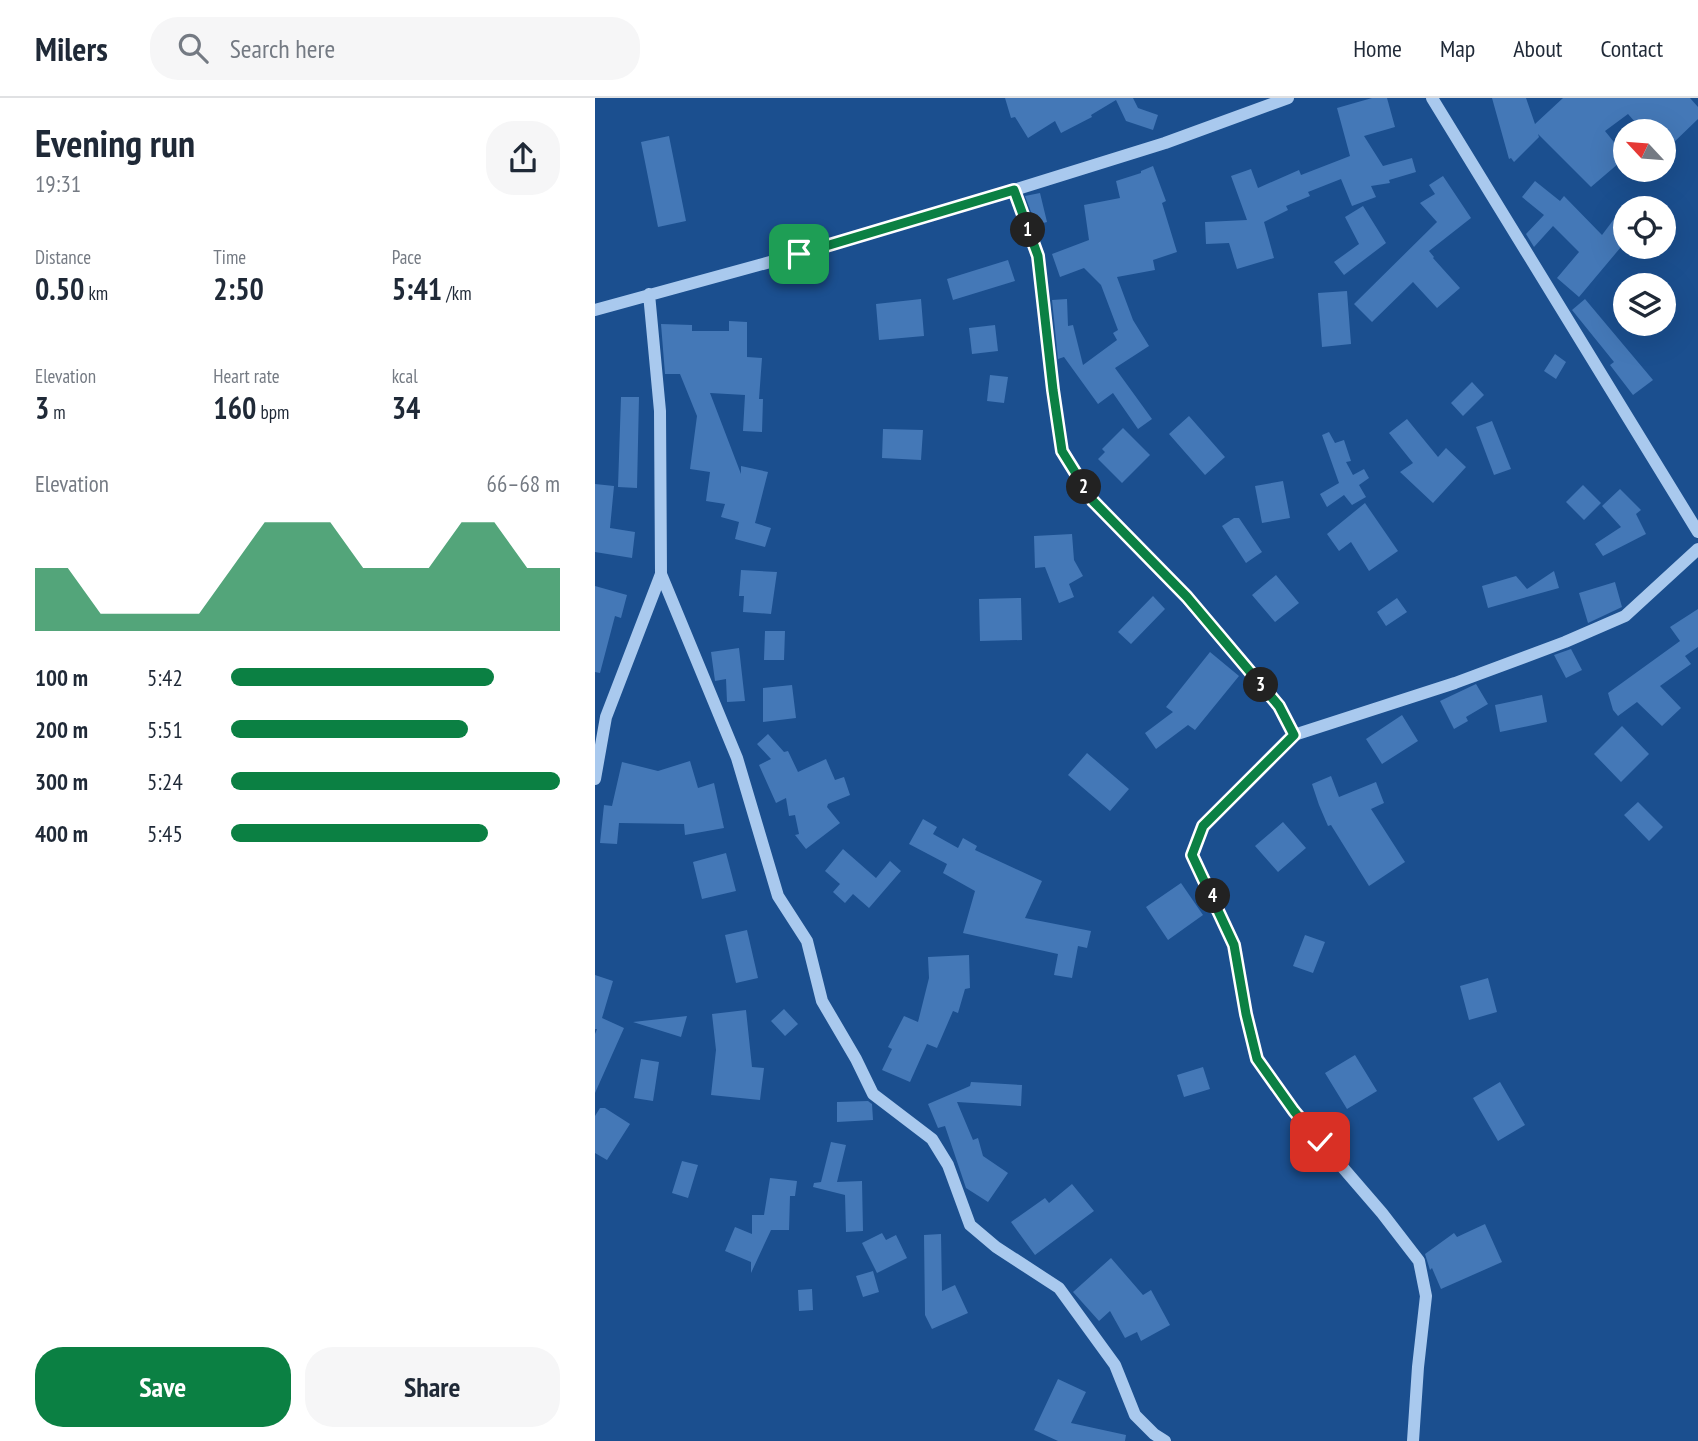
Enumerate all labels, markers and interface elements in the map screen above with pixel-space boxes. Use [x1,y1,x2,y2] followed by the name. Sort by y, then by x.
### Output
[150,17,640,80] search box
[35,27,108,70] text: Milers
[174,29,212,67] icon: search
[230,32,335,65] text: Search here
[1353,33,1402,64] text: Home
[1440,33,1475,64] text: Map
[1513,33,1562,64] text: About
[1600,33,1663,64] text: Contact
[35,118,195,167] text: Evening run
[1613,119,1677,182] north arrow
[1613,119,1676,336] map controls
[486,121,560,195] button: share
[35,169,81,198] text: 19:31
[1613,196,1676,259] button: locate
[1011,212,1045,248] pin: 1
[1023,217,1032,241] text: 1
[769,224,829,284] pin
[780,235,818,273] icon: arrive
[35,245,91,269] text: Distance
[213,245,246,269] text: Time
[392,245,422,269] text: Pace
[35,269,84,308] text: 0.50
[213,269,264,308] text: 2:50
[392,269,442,308] text: 5:41
[1613,273,1676,336] button: layers
[84,281,108,305] text: km
[442,281,472,305] text: /km
[35,364,96,388] text: Elevation
[213,364,280,388] text: Heart rate
[392,364,418,388] text: kcal
[35,388,49,427] text: 3
[213,388,256,427] text: 160
[392,388,420,427] text: 34
[49,400,66,424] text: m
[256,400,289,424] text: bpm
[35,469,109,498] text: Elevation
[487,469,560,498] text: 66–68 m
[1067,470,1101,504] pin: 2
[1079,474,1088,498] text: 2
[35,663,88,692] text: 100 m
[147,663,183,692] text: 5:42
[1243,668,1279,702] pin: 3
[1256,672,1265,696] text: 3
[35,715,88,744] text: 200 m
[147,715,183,744] text: 5:51
[35,767,88,796] text: 300 m
[147,767,183,796] text: 5:24
[35,819,88,848] text: 400 m
[147,819,183,848] text: 5:45
[1195,878,1231,914] pin: 4
[1208,883,1217,907] text: 4
[1290,1112,1350,1172] pin
[1301,1123,1339,1161] icon: check
[35,1347,291,1427] button: Save
[305,1347,560,1427] button: Share

